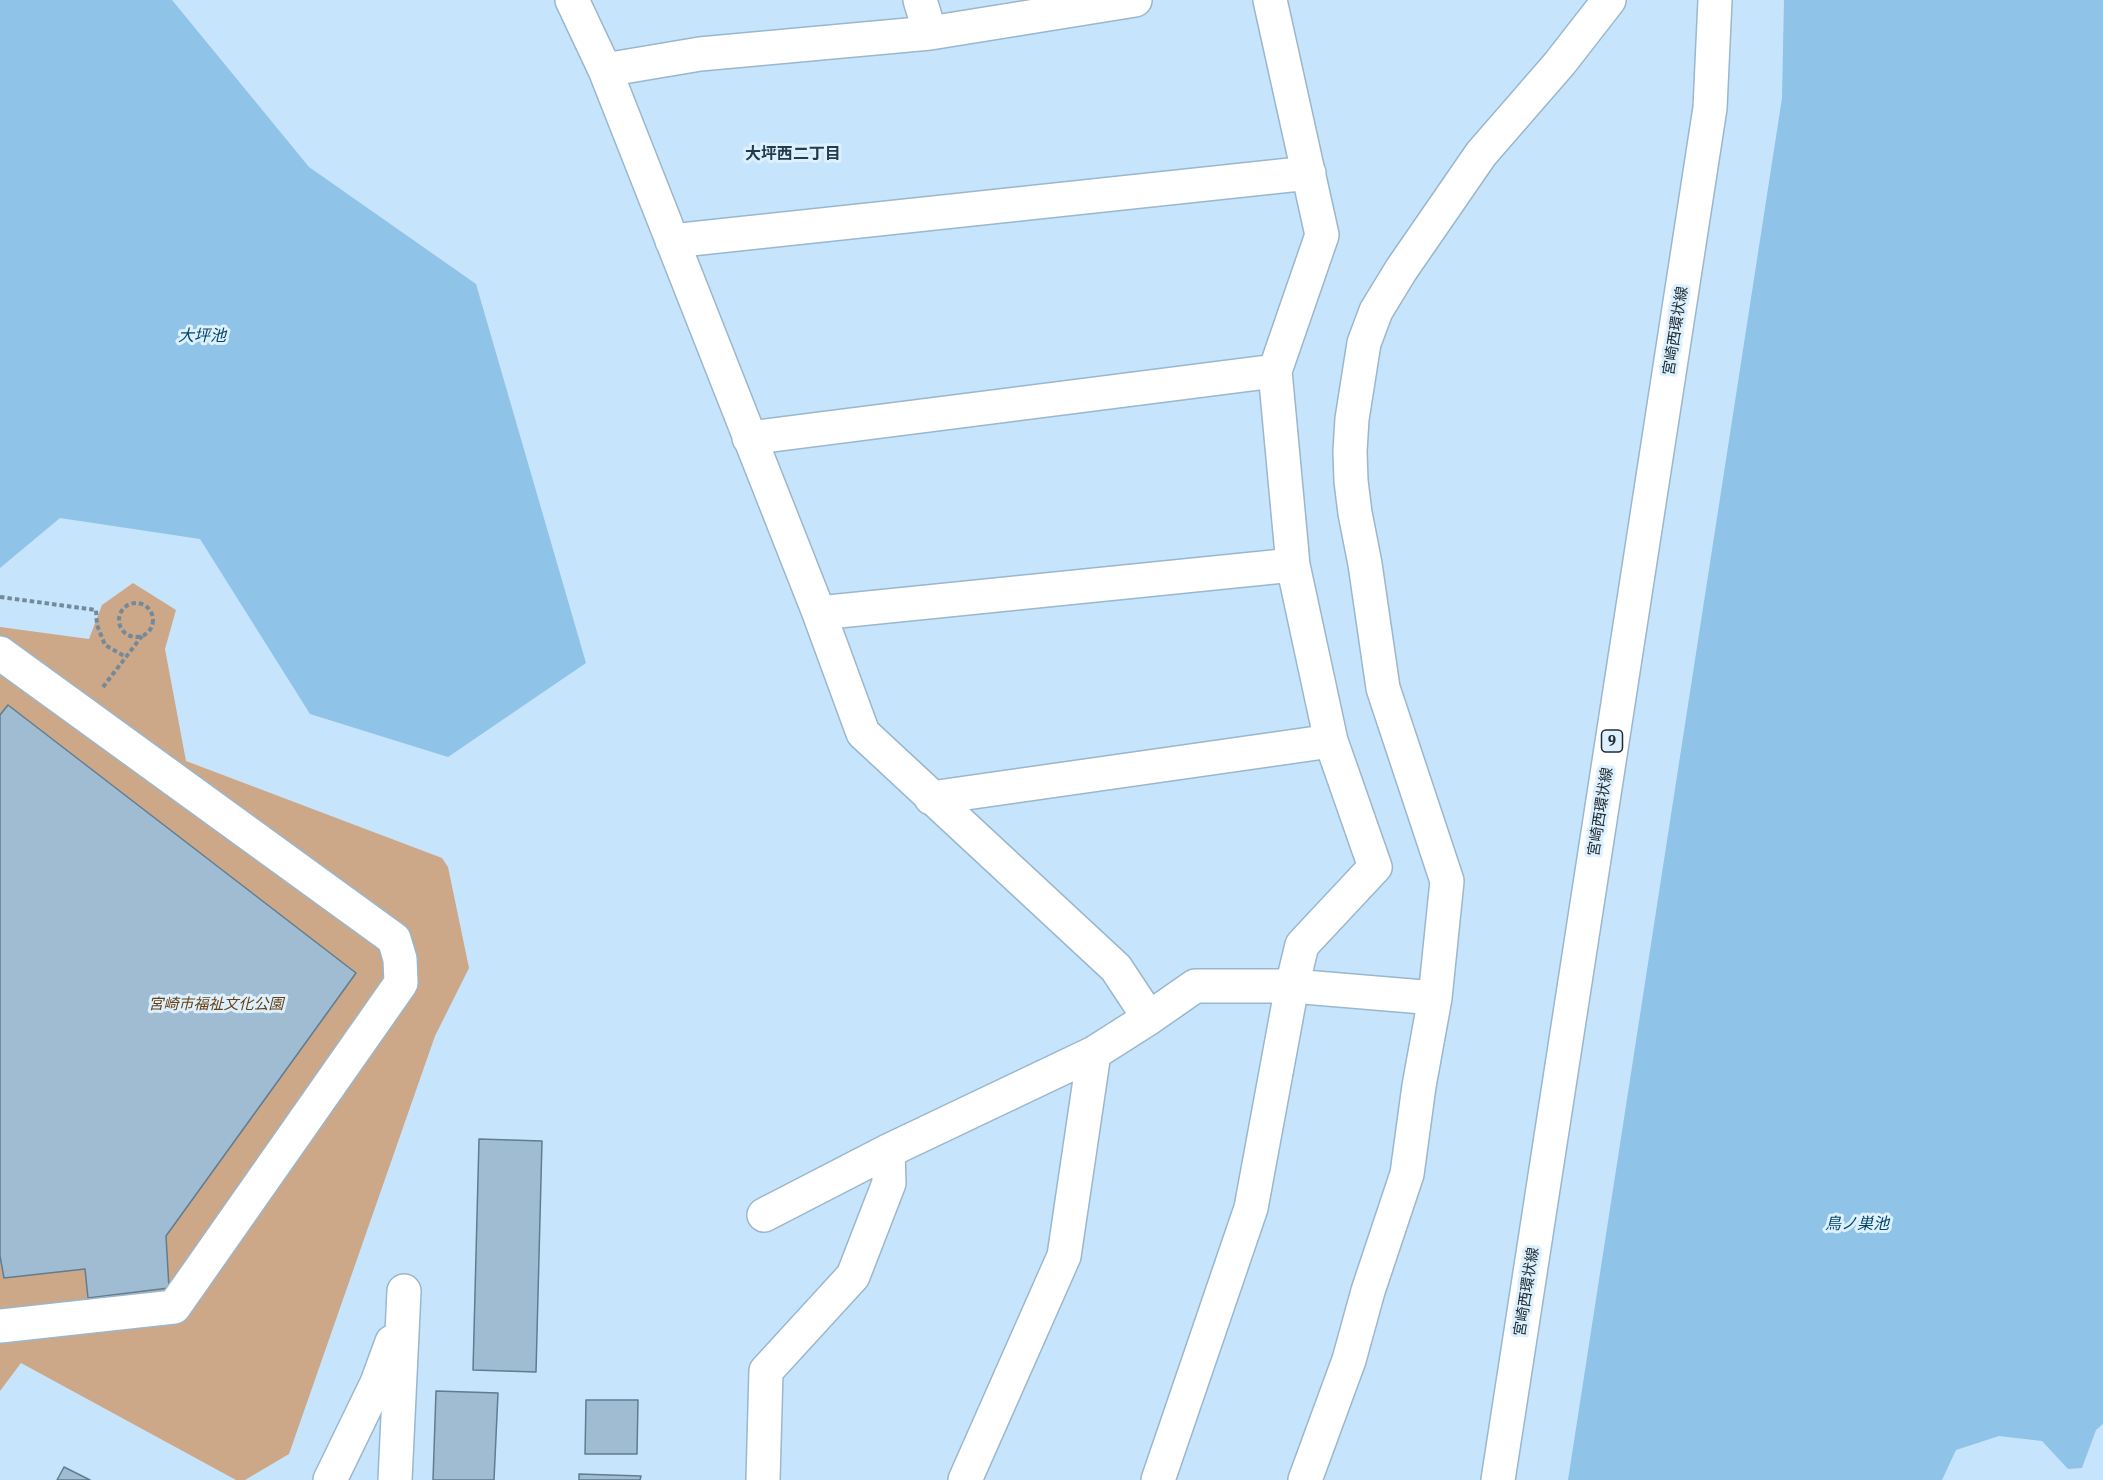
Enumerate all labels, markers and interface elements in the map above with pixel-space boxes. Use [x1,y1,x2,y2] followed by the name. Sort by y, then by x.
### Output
[745,144,841,164] district label: 大坪西二丁目
[1660,285,1692,377] street label: 宮崎西環状線
[178,326,226,346] water label: 大坪池
[1602,730,1622,752] road number: 9
[1585,766,1617,858] street label: 宮崎西環状線
[149,996,283,1014] park label: 宮崎市福祉文化公園
[1825,1214,1889,1234] water label: 鳥ノ巣池
[1511,1246,1543,1338] street label: 宮崎西環状線

